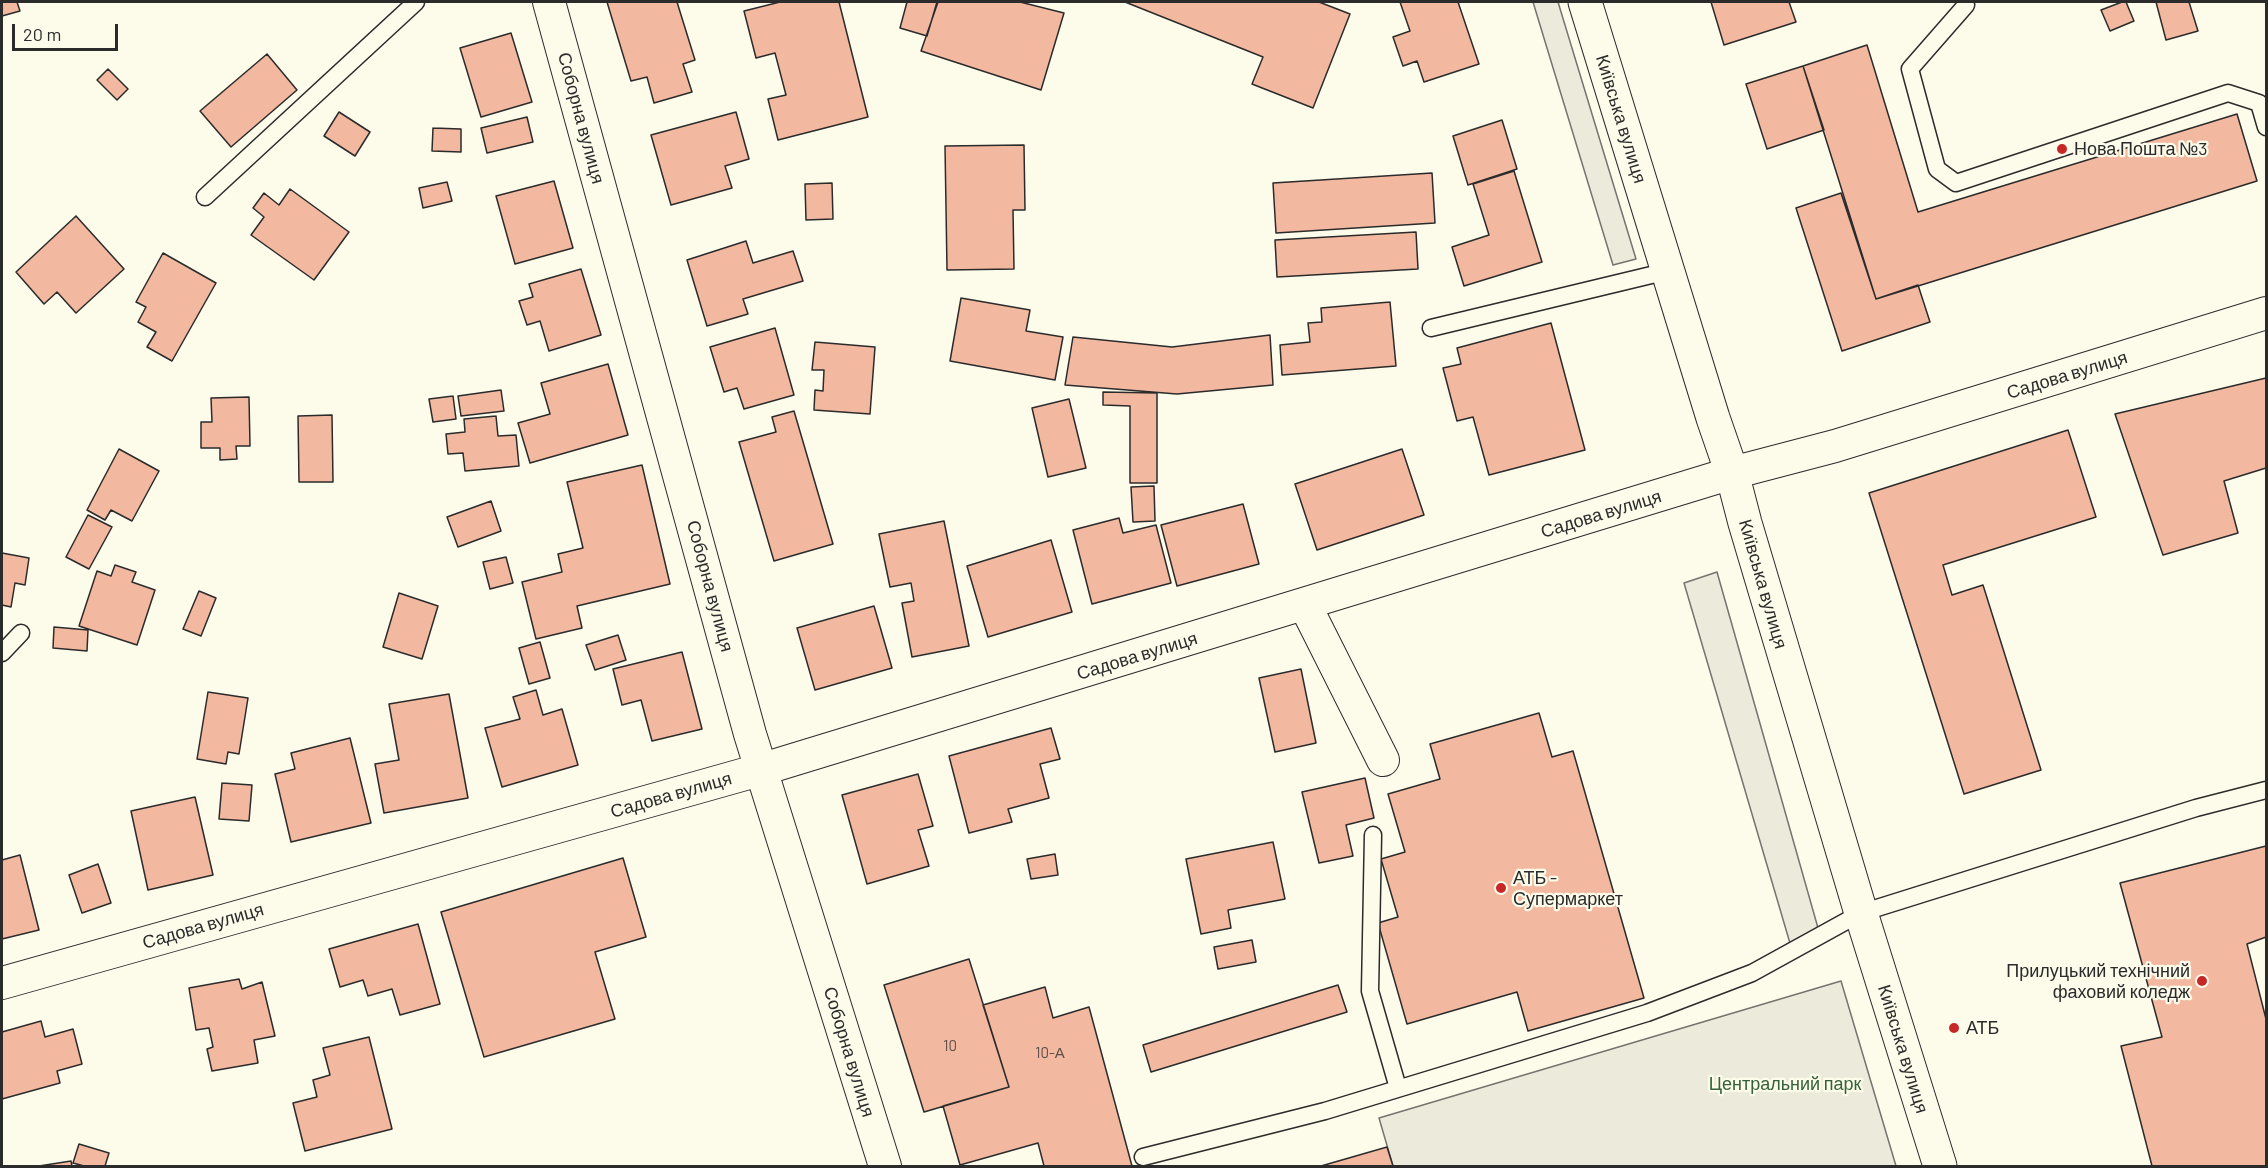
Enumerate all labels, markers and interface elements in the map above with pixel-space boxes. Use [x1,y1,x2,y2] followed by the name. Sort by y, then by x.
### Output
[15,12,122,50] scale bar
[23,23,61,45] text: 20 m
[553,50,609,186] street label: Соборна вулиця
[1591,52,1651,186] street label: Київська вулиця
[2074,138,2208,160] place label: Нова Пошта №3
[2055,142,2069,156] marker: Нова Пошта №3
[2004,346,2130,404] street label: Садова вулиця
[1538,485,1664,543] street label: Садова вулиця
[1734,517,1792,651] street label: Київська вулиця
[682,518,738,654] street label: Соборна вулиця
[1074,627,1200,685] street label: Садова вулиця
[608,767,734,823] street label: Садова вулиця
[1513,867,1623,910] place label: АТБ - Супермаркет
[1494,881,1508,895] marker: АТБ - Супермаркет
[140,898,266,954] street label: Садова вулиця
[2006,960,2190,1002] place label: Прилуцький технічний фаховий коледж
[2195,974,2209,988] marker: Прилуцький технічний фаховий коледж
[1873,982,1933,1116] street label: Київська вулиця
[819,984,879,1120] street label: Соборна вулиця
[1966,1017,1999,1039] place label: АТБ
[1947,1021,1961,1035] marker: АТБ
[943,1037,957,1055] house number: 10
[1035,1044,1065,1062] house number: 10-А
[1709,1073,1861,1095] park label: Центральний парк

